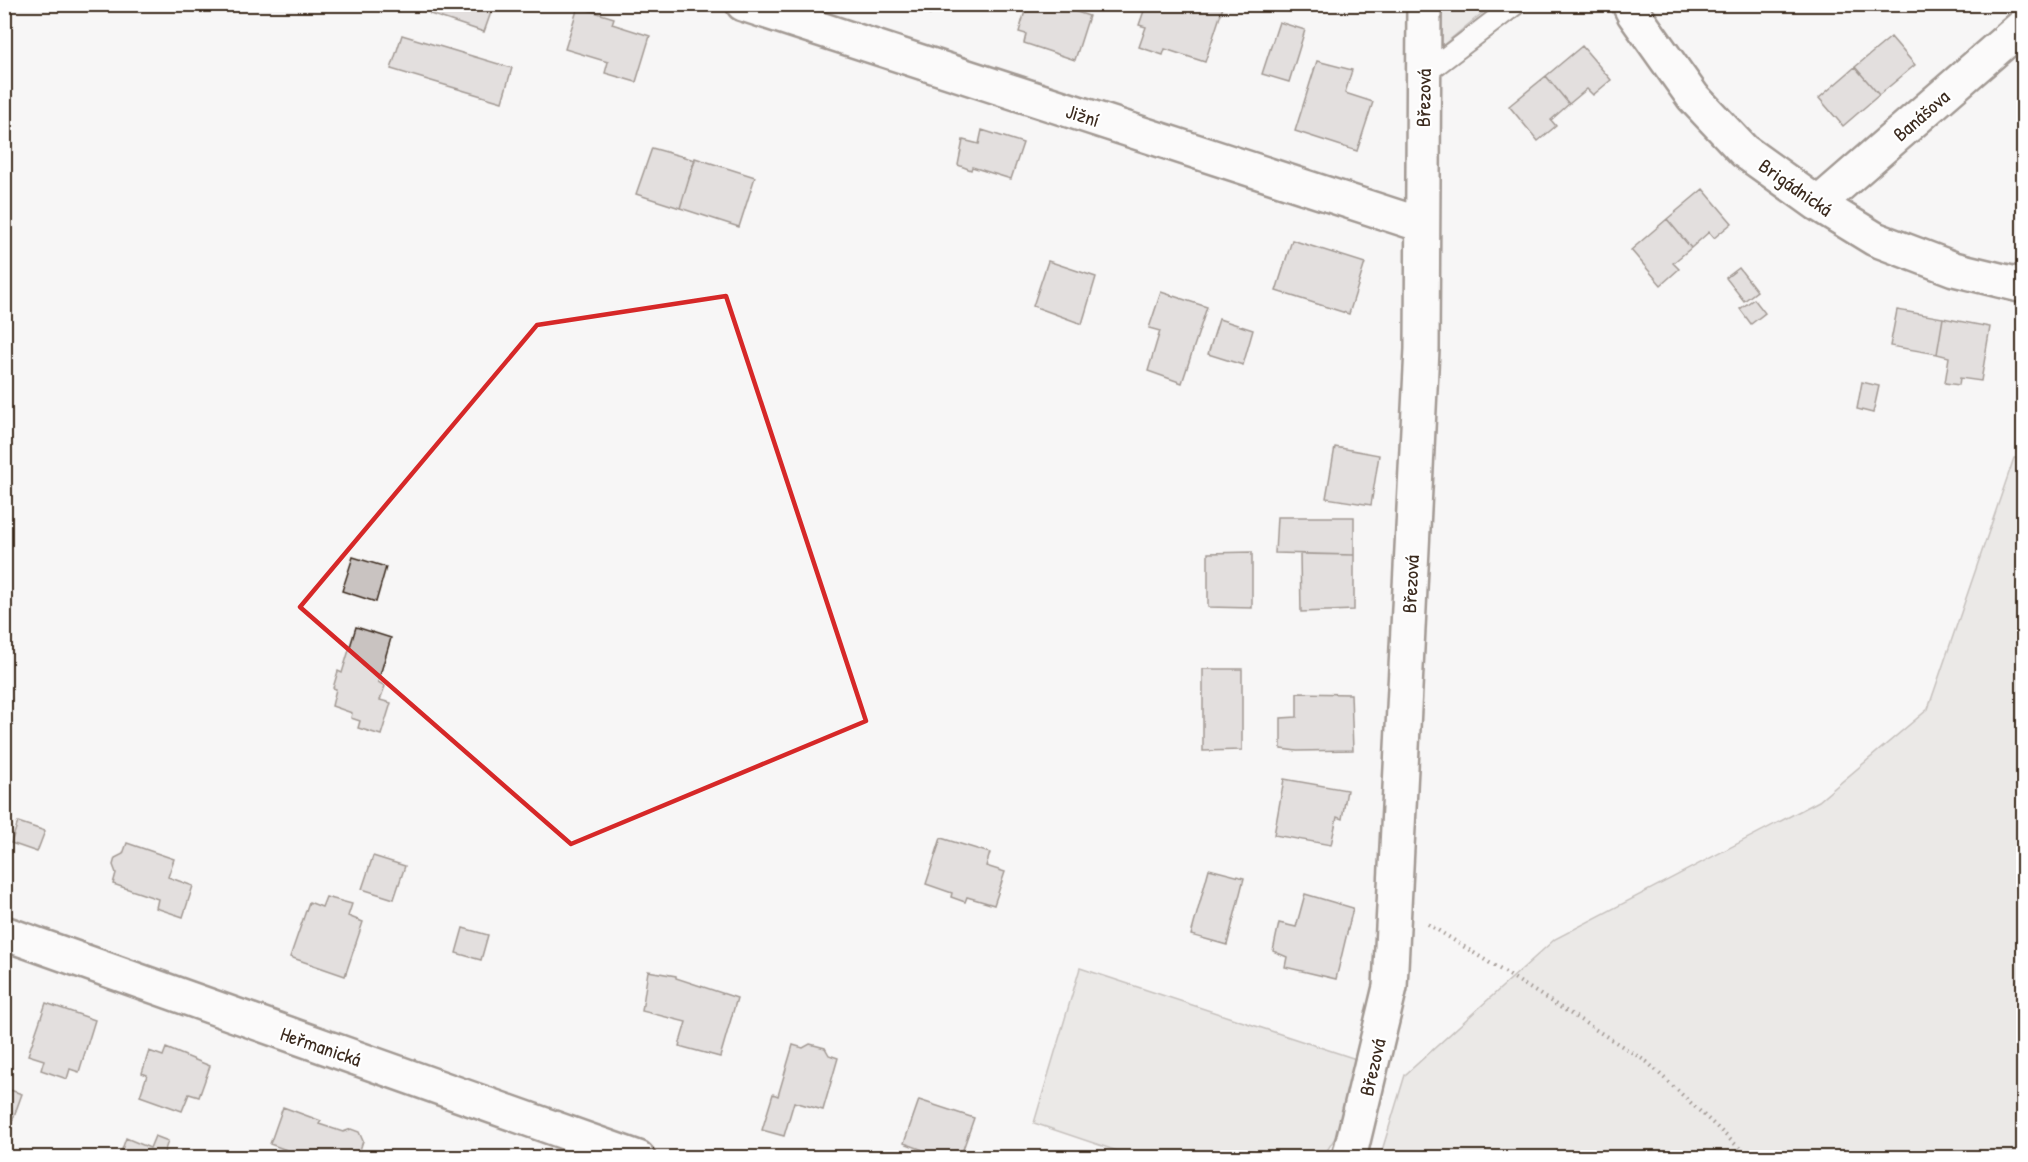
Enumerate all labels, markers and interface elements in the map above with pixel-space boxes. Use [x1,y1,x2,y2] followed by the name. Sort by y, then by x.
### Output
[1409,68,1437,127] street label: Březová
[1887,83,1955,147] street label: Banášova
[1063,97,1103,133] street label: Jižní
[1754,152,1838,222] street label: Brigádnická
[1395,554,1425,614] street label: Březová
[277,1020,365,1072] street label: Heřmanická
[1352,1035,1392,1098] street label: Březová

